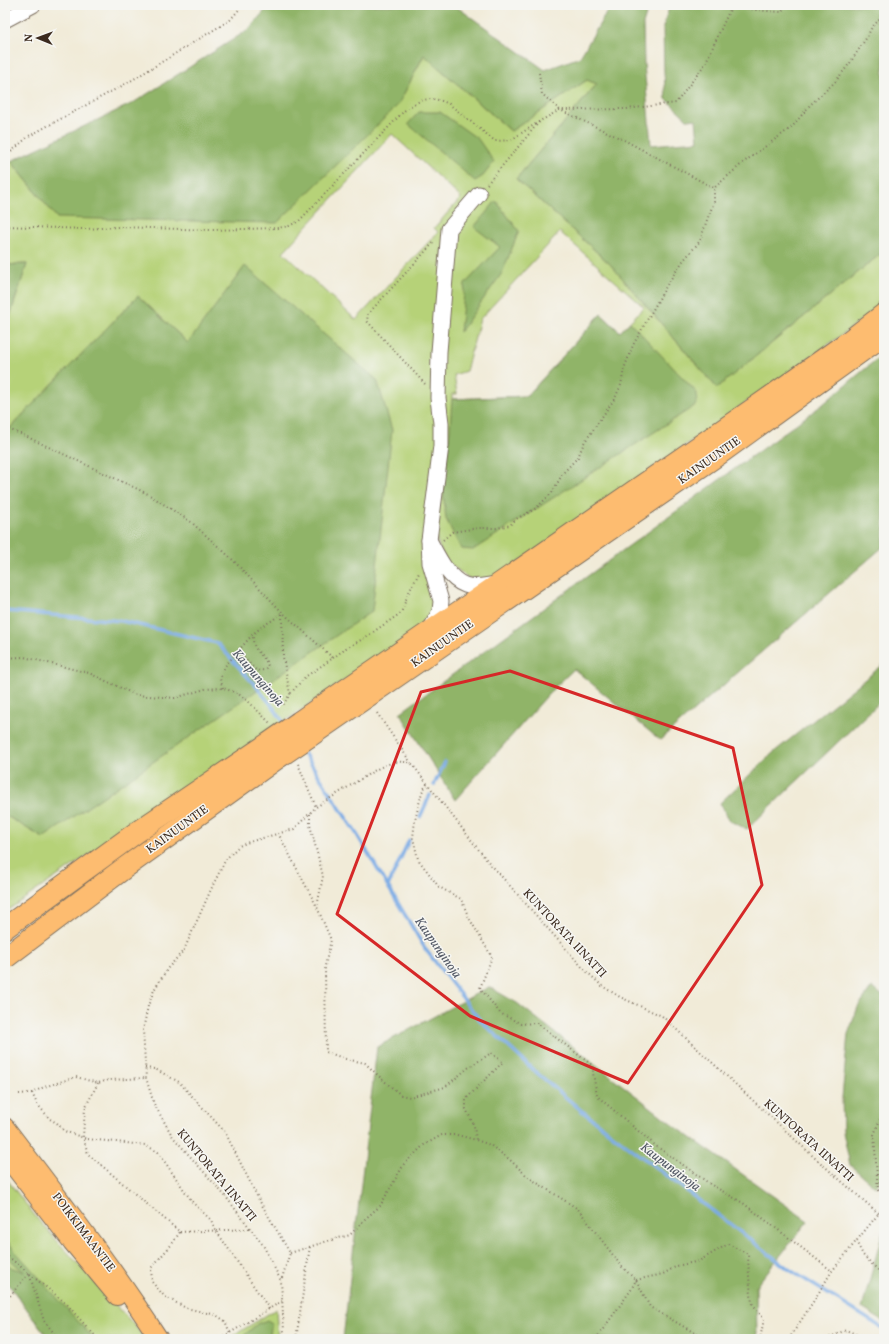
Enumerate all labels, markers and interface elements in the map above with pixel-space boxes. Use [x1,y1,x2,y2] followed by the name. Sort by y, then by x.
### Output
[18,18,58,58] north arrow
[22,34,37,42] text: N
[675,433,744,488] street label: KAINUUNTIE
[408,616,477,671] street label: KAINUUNTIE
[227,646,288,711] water label: Kaupunginoja
[143,802,212,858] street label: KAINUUNTIE
[519,886,610,982] street label: KUNTORATA IINATTI
[410,914,465,982] water label: Kaupunginoja
[760,1096,857,1186] street label: KUNTORATA IINATTI
[173,1126,260,1225] street label: KUNTORATA IINATTI
[636,1139,704,1196] water label: Kaupunginoja
[48,1190,118,1276] street label: POIKKIMAANTIE

